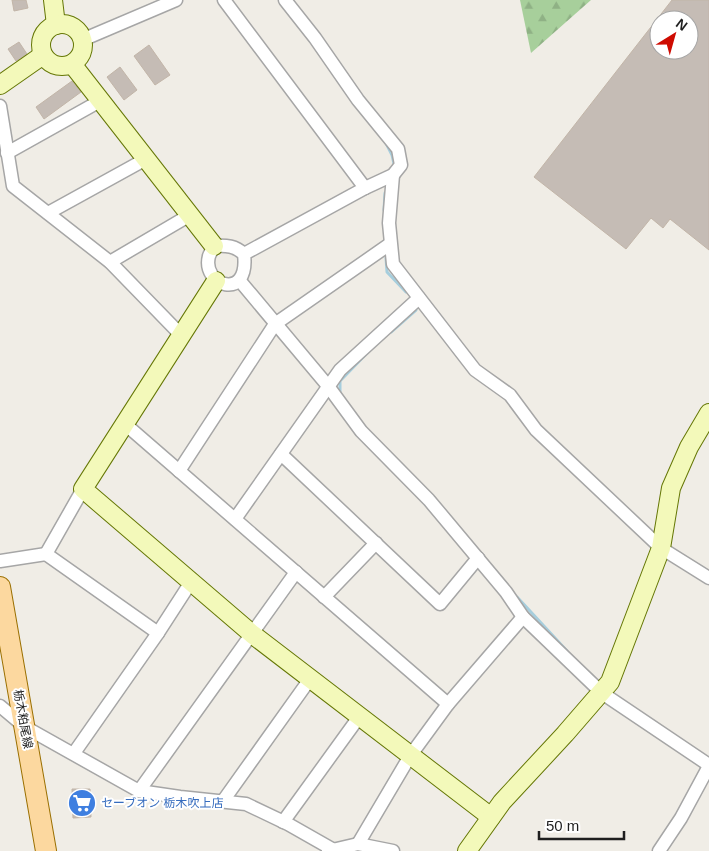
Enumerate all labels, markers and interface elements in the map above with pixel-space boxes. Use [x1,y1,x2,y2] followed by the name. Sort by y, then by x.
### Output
[649,10,699,60] north arrow
[673,15,691,34] text: N
[11,688,35,750] street label: 栃木粕尾線
[67,788,97,818] supermarket icon: セーブオン 栃木吹上店
[101,796,224,810] place label: セーブオン 栃木吹上店
[539,808,624,840] scale bar
[546,817,579,834] text: 50 m

